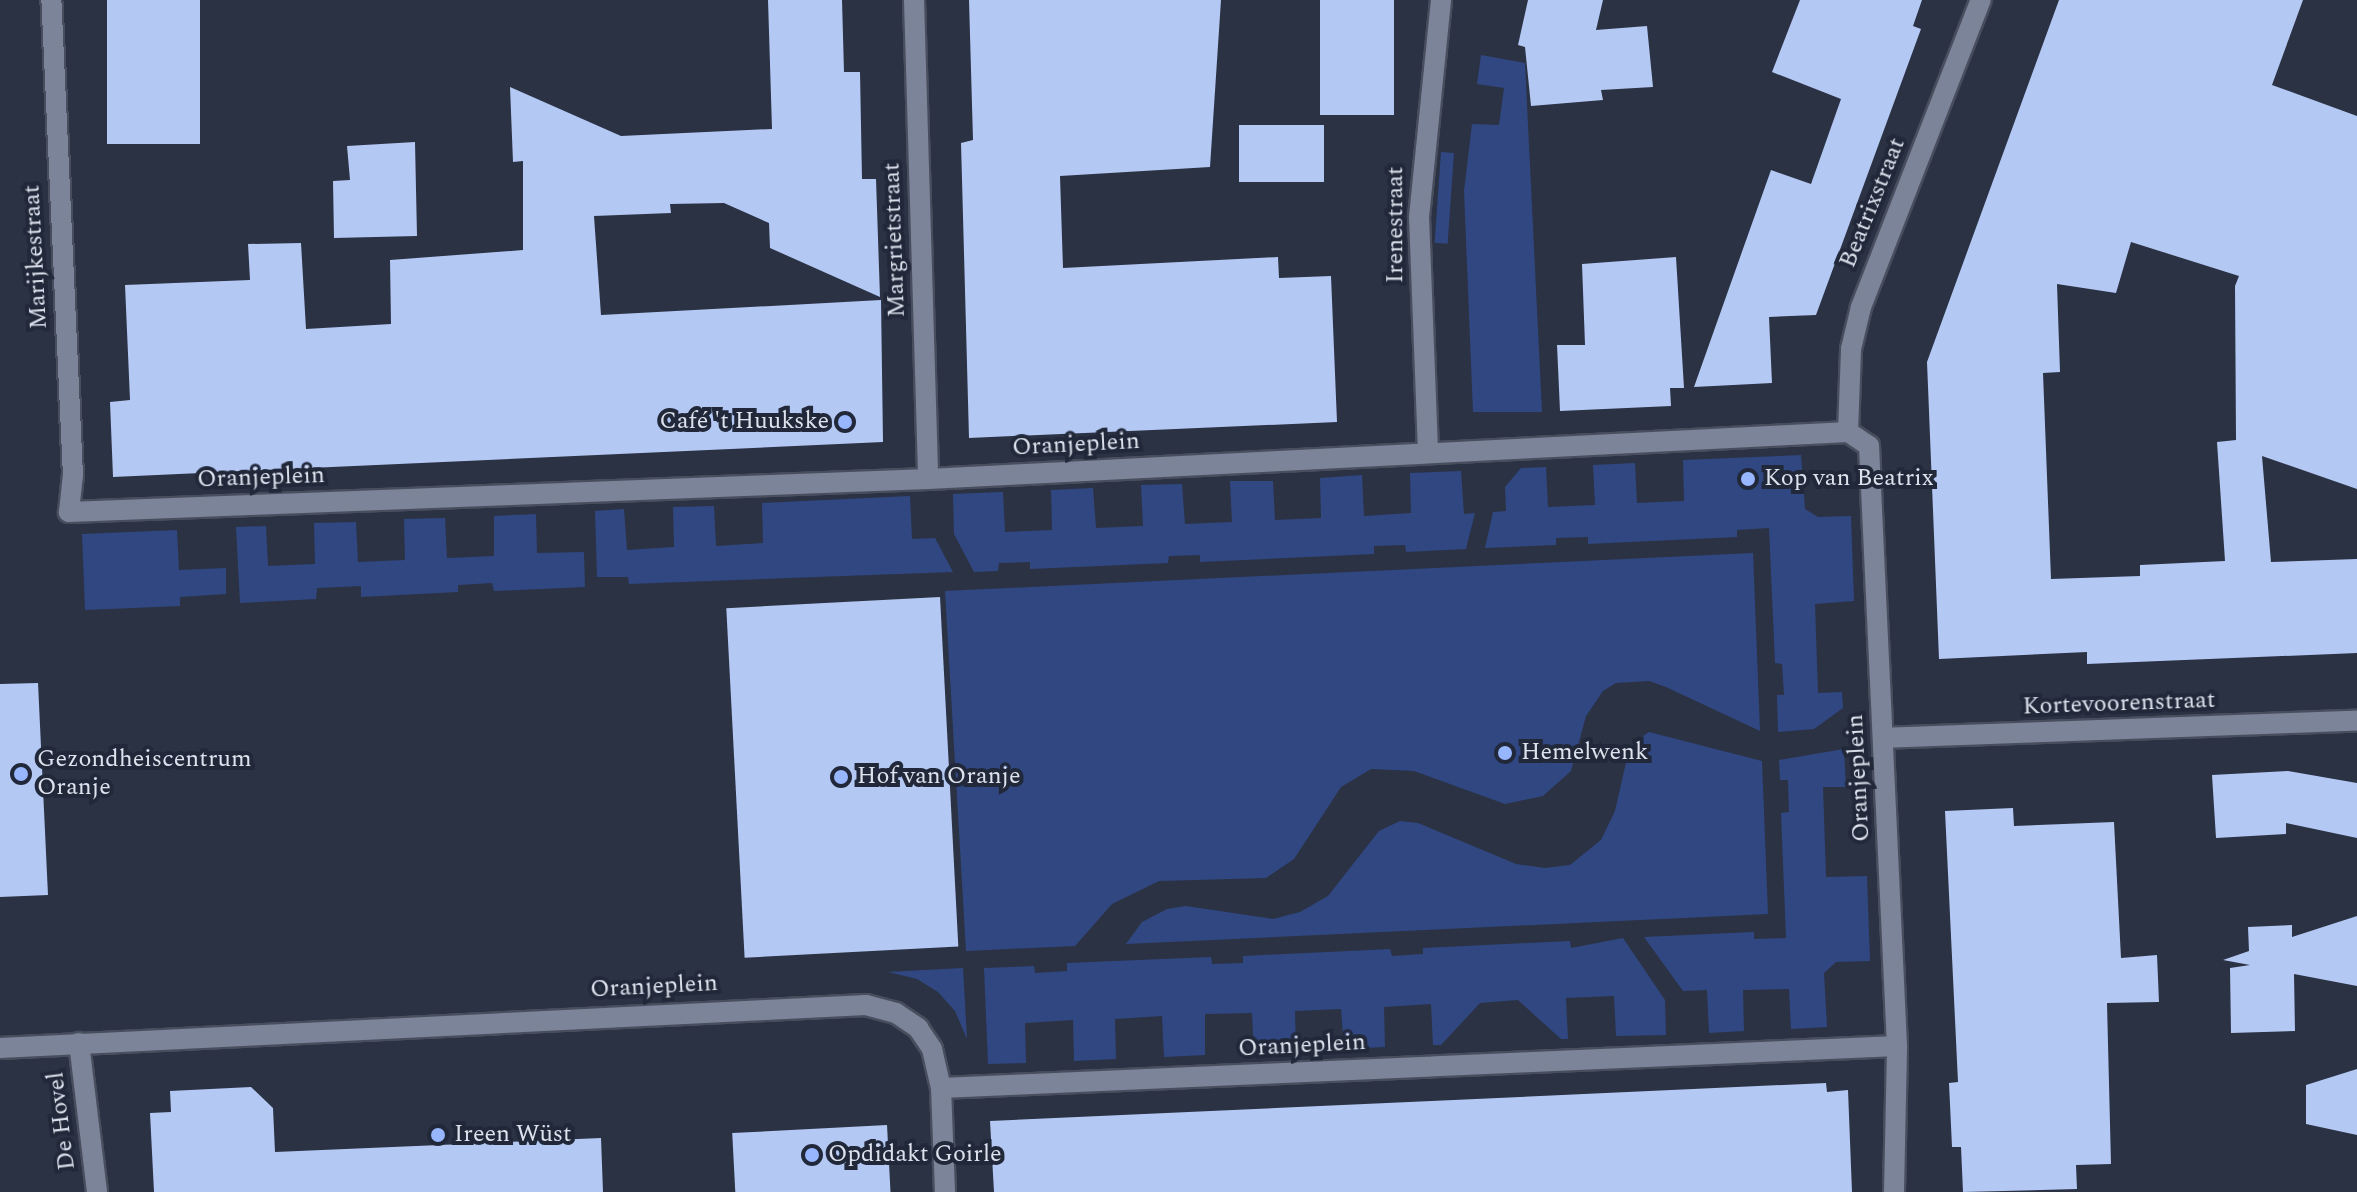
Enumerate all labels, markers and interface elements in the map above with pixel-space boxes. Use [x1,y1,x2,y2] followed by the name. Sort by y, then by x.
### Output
[1834,134,1912,272] street label: Beatrixstraat
[878,162,912,318] street label: Margrietstraat
[1382,167,1410,283] street label: Irenestraat
[18,184,54,330] street label: Marijkestraat
[660,408,829,436] place label: Café 't Huukske
[836,413,854,431] marker: Café 't Huukske
[1012,427,1140,463] street label: Oranjeplein
[197,461,325,495] street label: Oranjeplein
[1764,465,1934,493] place label: Kop van Beatrix
[1739,470,1757,488] marker: Kop van Beatrix
[2022,686,2216,722] street label: Kortevoorenstraat
[1841,714,1877,842] street label: Oranjeplein
[1521,739,1648,767] place label: Hemelwenk
[1496,744,1514,762] marker: Hemelwenk
[37,746,252,802] place label: Gezondheiscentrum Oranje
[857,763,1021,791] place label: Hof van Oranje
[12,765,30,783] marker: Gezondheiscentrum Oranje
[832,768,850,786] marker: Hof van Oranje
[590,969,718,1005] street label: Oranjeplein
[1238,1028,1366,1064] street label: Oranjeplein
[42,1070,82,1172] street label: De Hovel
[454,1121,571,1149] place label: Ireen Wüst
[429,1126,447,1144] marker: Ireen Wüst
[828,1141,1002,1169] place label: Opdidakt Goirle
[803,1146,821,1164] marker: Opdidakt Goirle

